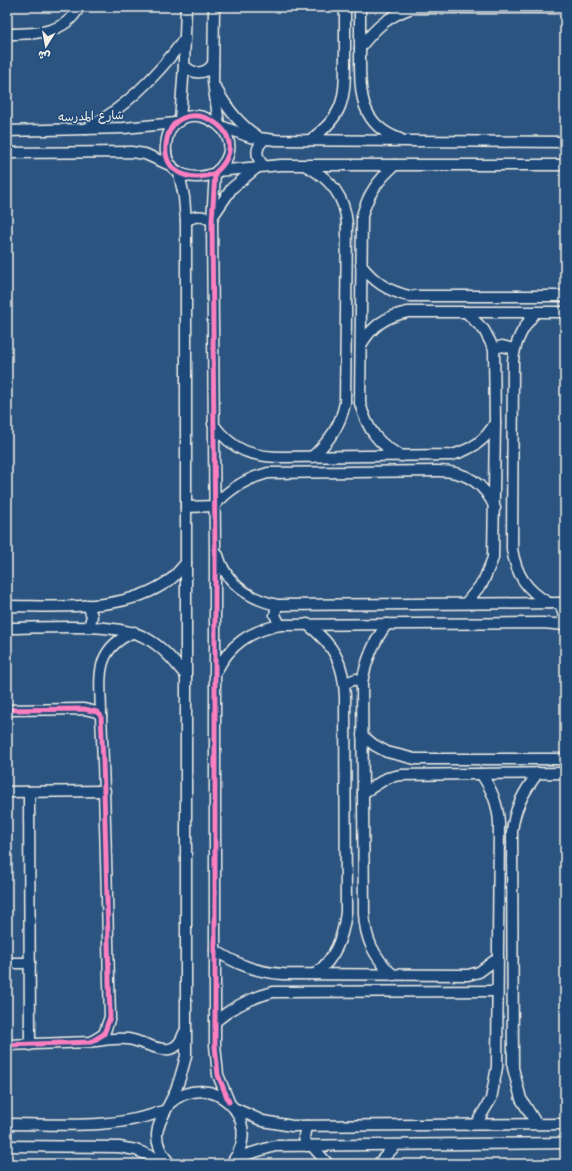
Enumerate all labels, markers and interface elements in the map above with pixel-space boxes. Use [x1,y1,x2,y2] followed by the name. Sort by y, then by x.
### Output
[26,26,66,66] north arrow
[37,48,51,63] text: ش
[58,108,124,126] street label: شارع المدرسه

